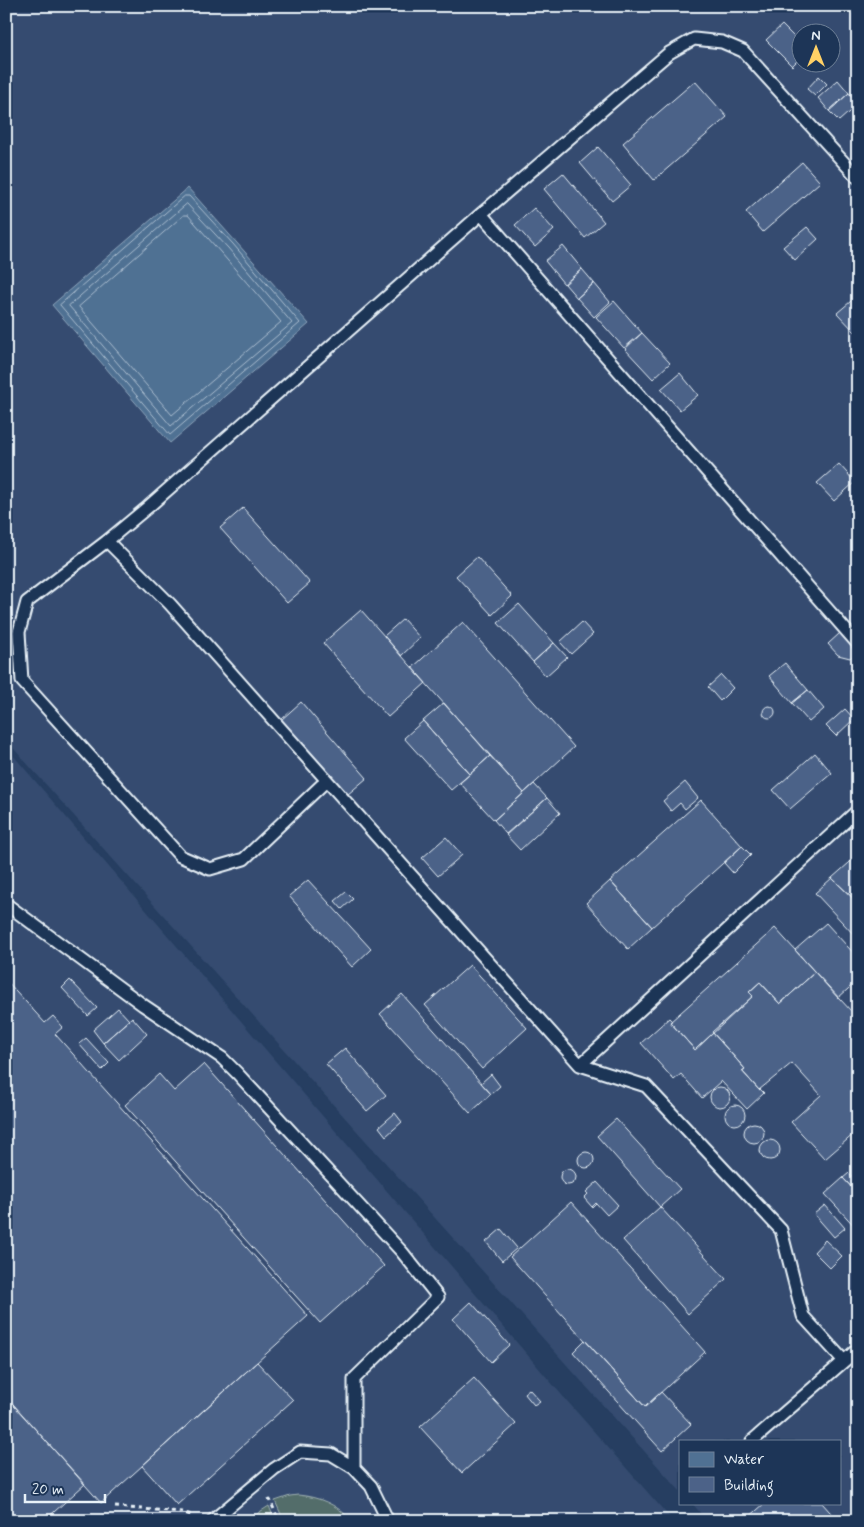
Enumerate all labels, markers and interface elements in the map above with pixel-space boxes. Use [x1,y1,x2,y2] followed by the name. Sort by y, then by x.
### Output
[792,22,842,72] north arrow
[811,27,821,45] text: N
[679,1440,842,1504] legend
[724,1450,764,1470] text: Water
[25,1472,105,1504] scale bar
[724,1476,774,1497] text: Building
[32,1480,64,1500] text: 20 m

